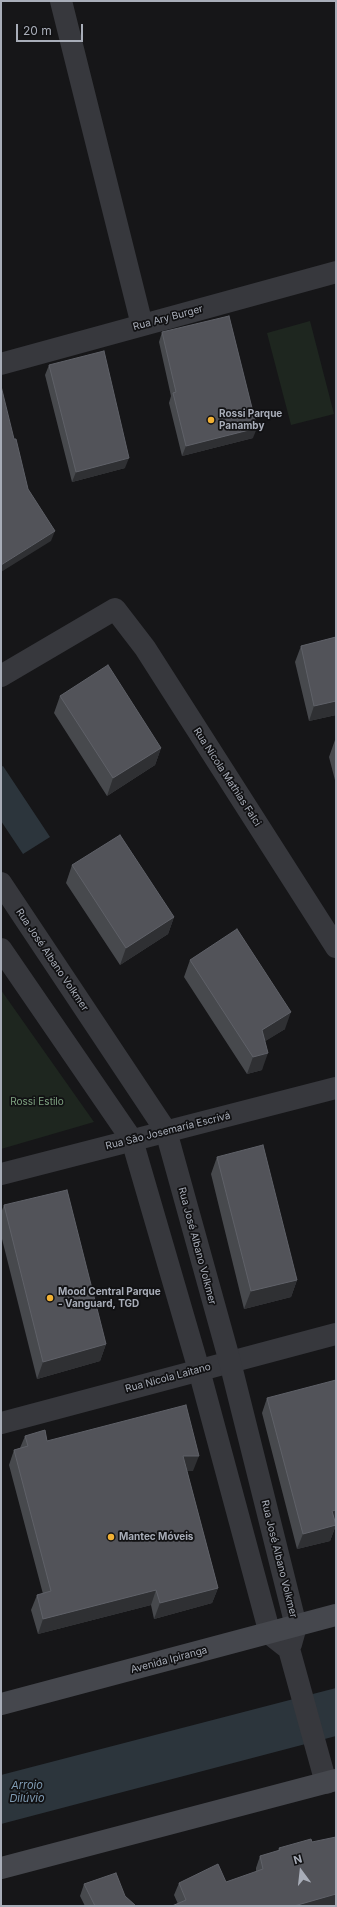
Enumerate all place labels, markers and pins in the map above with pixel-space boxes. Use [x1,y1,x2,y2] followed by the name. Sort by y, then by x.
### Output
[219,408,282,432] place label: Rossi Parque Panamby
[206,415,216,425] marker: Rossi Parque Panamby
[58,1286,161,1310] place label: Mood Central Parque - Vanguard, TGD
[45,1293,55,1303] marker: Mood Central Parque - Vanguard, TGD
[119,1531,193,1543] place label: Mantec Móveis
[106,1532,116,1542] marker: Mantec Móveis

